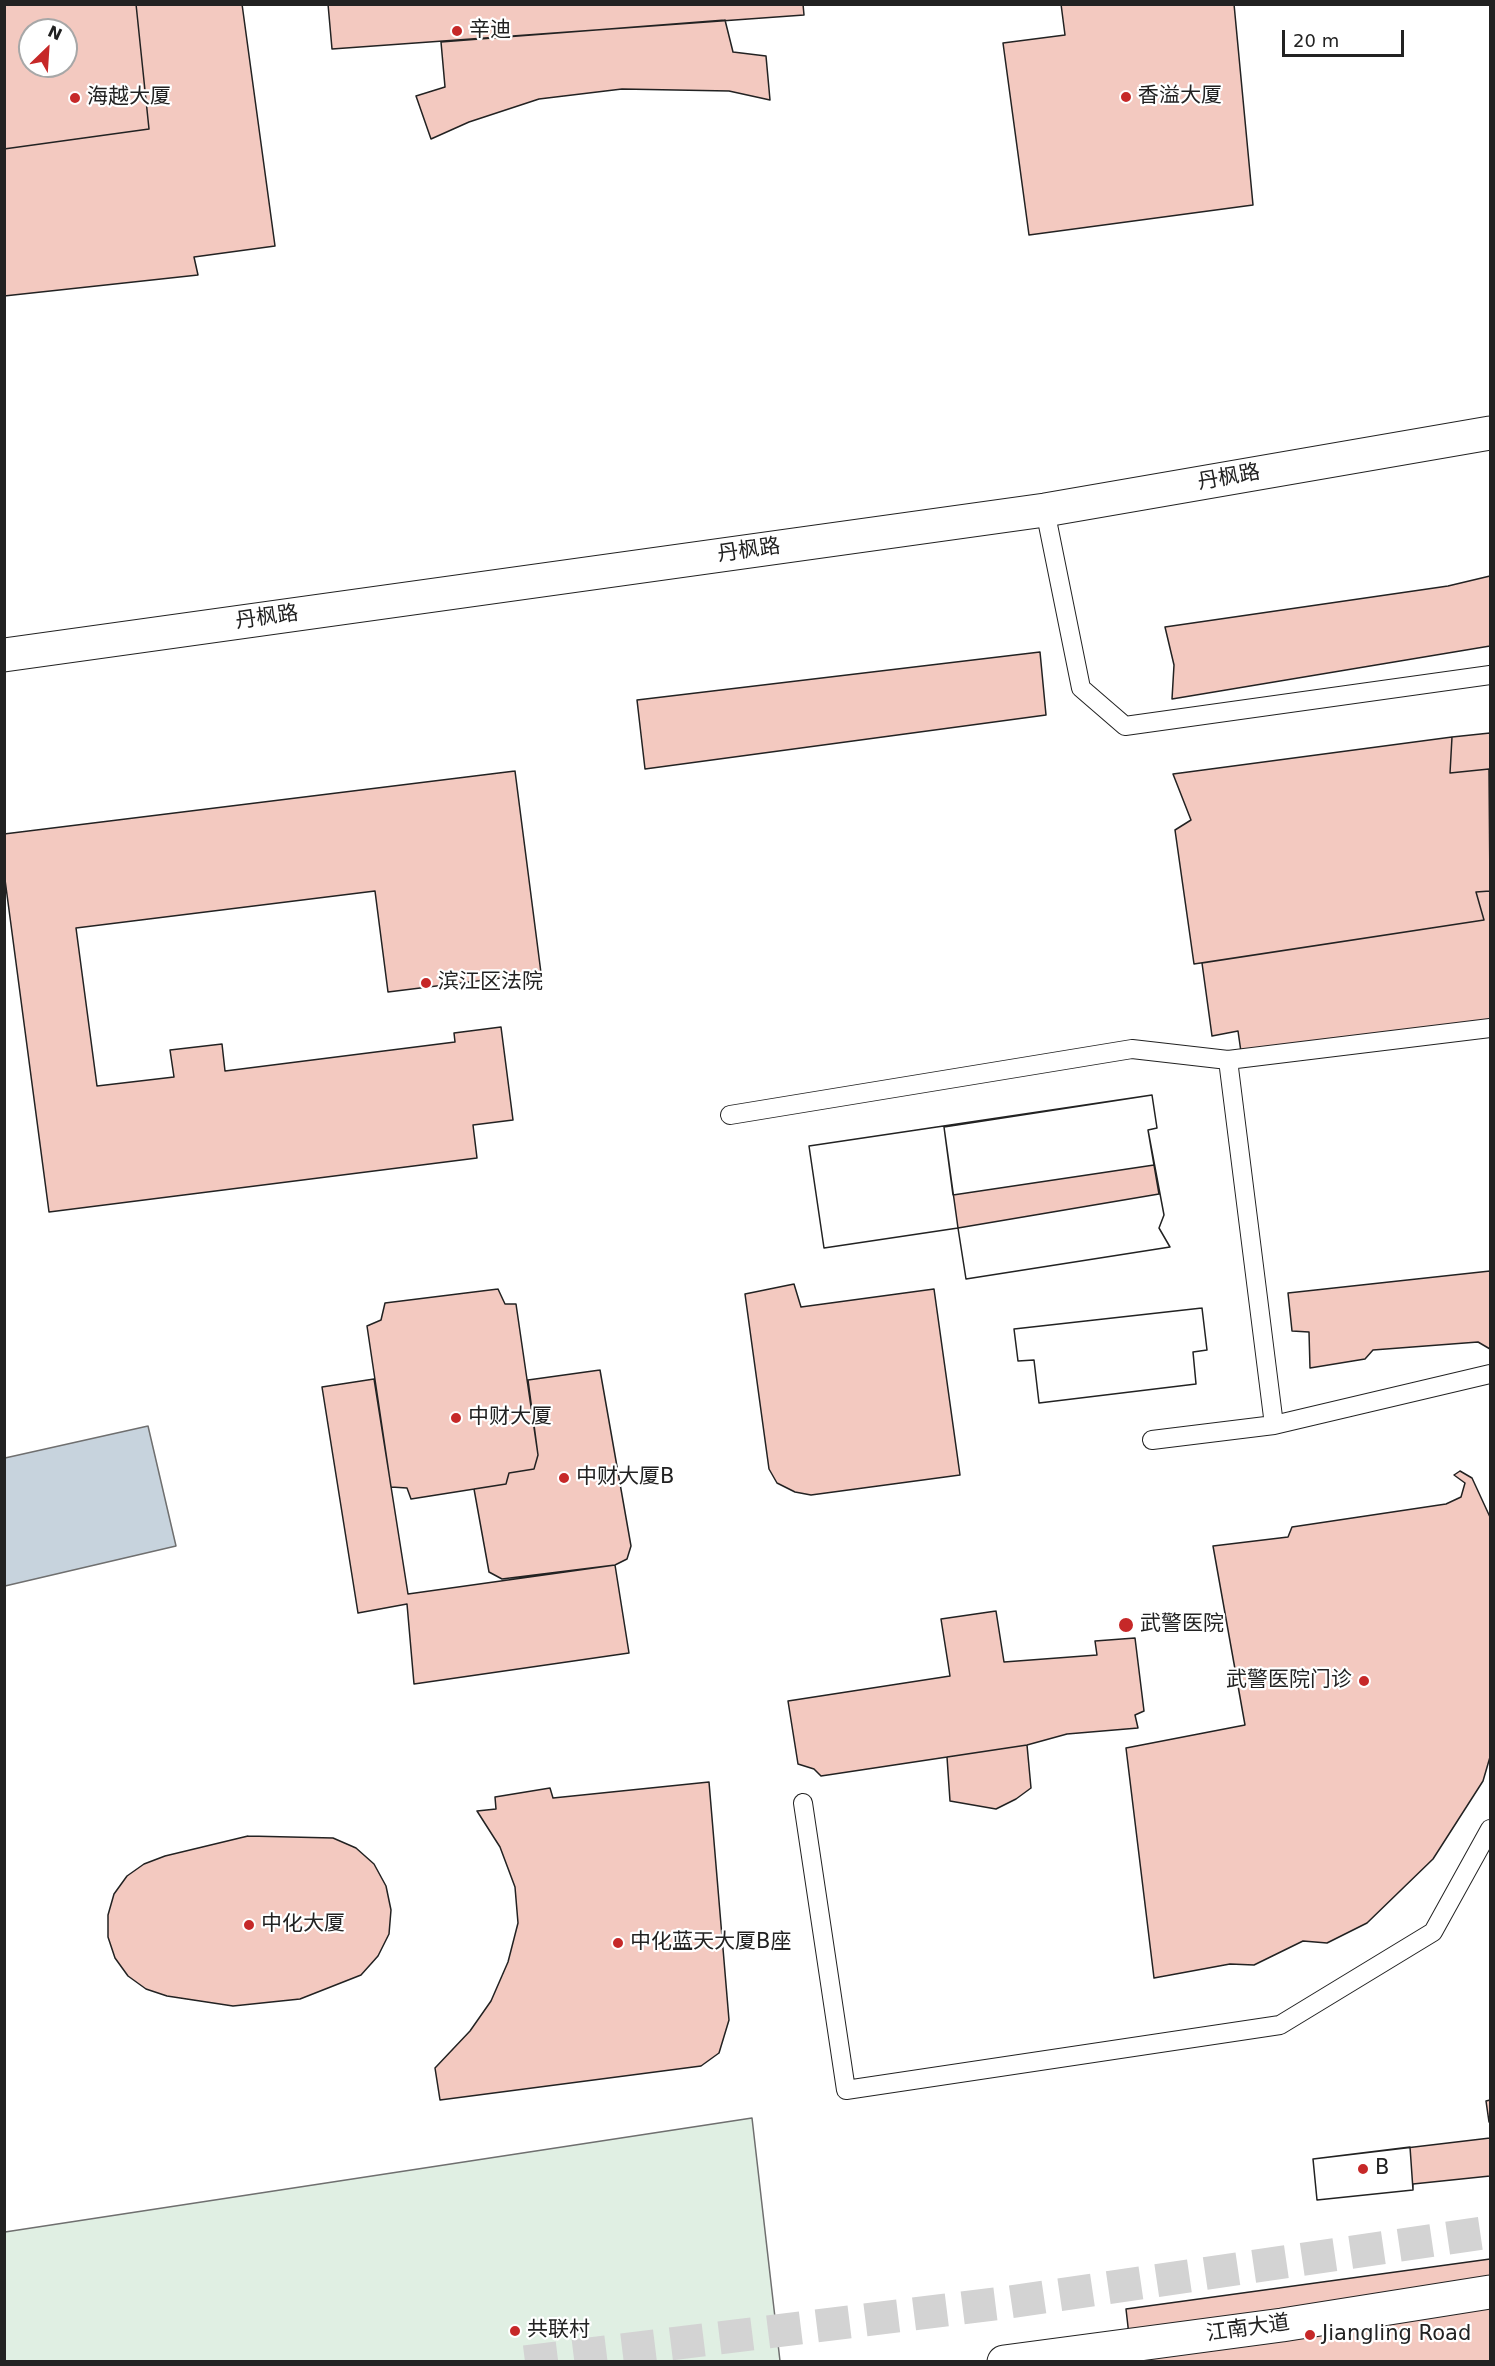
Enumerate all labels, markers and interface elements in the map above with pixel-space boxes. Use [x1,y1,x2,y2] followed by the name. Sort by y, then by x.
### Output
[18,18,78,78] north arrow
[469,18,511,44] place label: 辛迪
[1285,18,1406,56] scale bar
[45,22,65,44] text: N
[450,24,464,38] marker: 辛迪
[1293,30,1339,51] text: 20 m
[1138,84,1222,110] place label: 香溢大厦
[87,85,171,111] place label: 海越大厦
[1119,90,1133,104] marker: 香溢大厦
[68,91,82,105] marker: 海越大厦
[1196,460,1262,496] street label: 丹枫路
[716,534,782,568] street label: 丹枫路
[234,601,300,635] street label: 丹枫路
[438,970,543,996] place label: 滨江区法院
[419,976,433,990] marker: 滨江区法院
[468,1405,552,1431] place label: 中财大厦
[449,1411,463,1425] marker: 中财大厦
[576,1465,674,1491] place label: 中财大厦B
[557,1471,571,1485] marker: 中财大厦B
[1140,1612,1224,1638] place label: 武警医院
[1117,1616,1135,1634] marker: 武警医院
[1226,1668,1352,1694] place label: 武警医院门诊
[1357,1674,1371,1688] marker: 武警医院门诊
[261,1912,345,1938] place label: 中化大厦
[242,1918,256,1932] marker: 中化大厦
[630,1930,791,1956] place label: 中化蓝天大厦B座
[611,1936,625,1950] marker: 中化蓝天大厦B座
[1375,2156,1389,2182] place label: B
[1356,2162,1370,2176] marker: B
[1205,2311,1291,2347] street label: 江南大道
[527,2318,590,2344] place label: 共联村
[1322,2322,1471,2348] place label: Jiangling Road
[508,2324,522,2338] marker: 共联村
[1303,2328,1317,2342] marker: Jiangling Road

